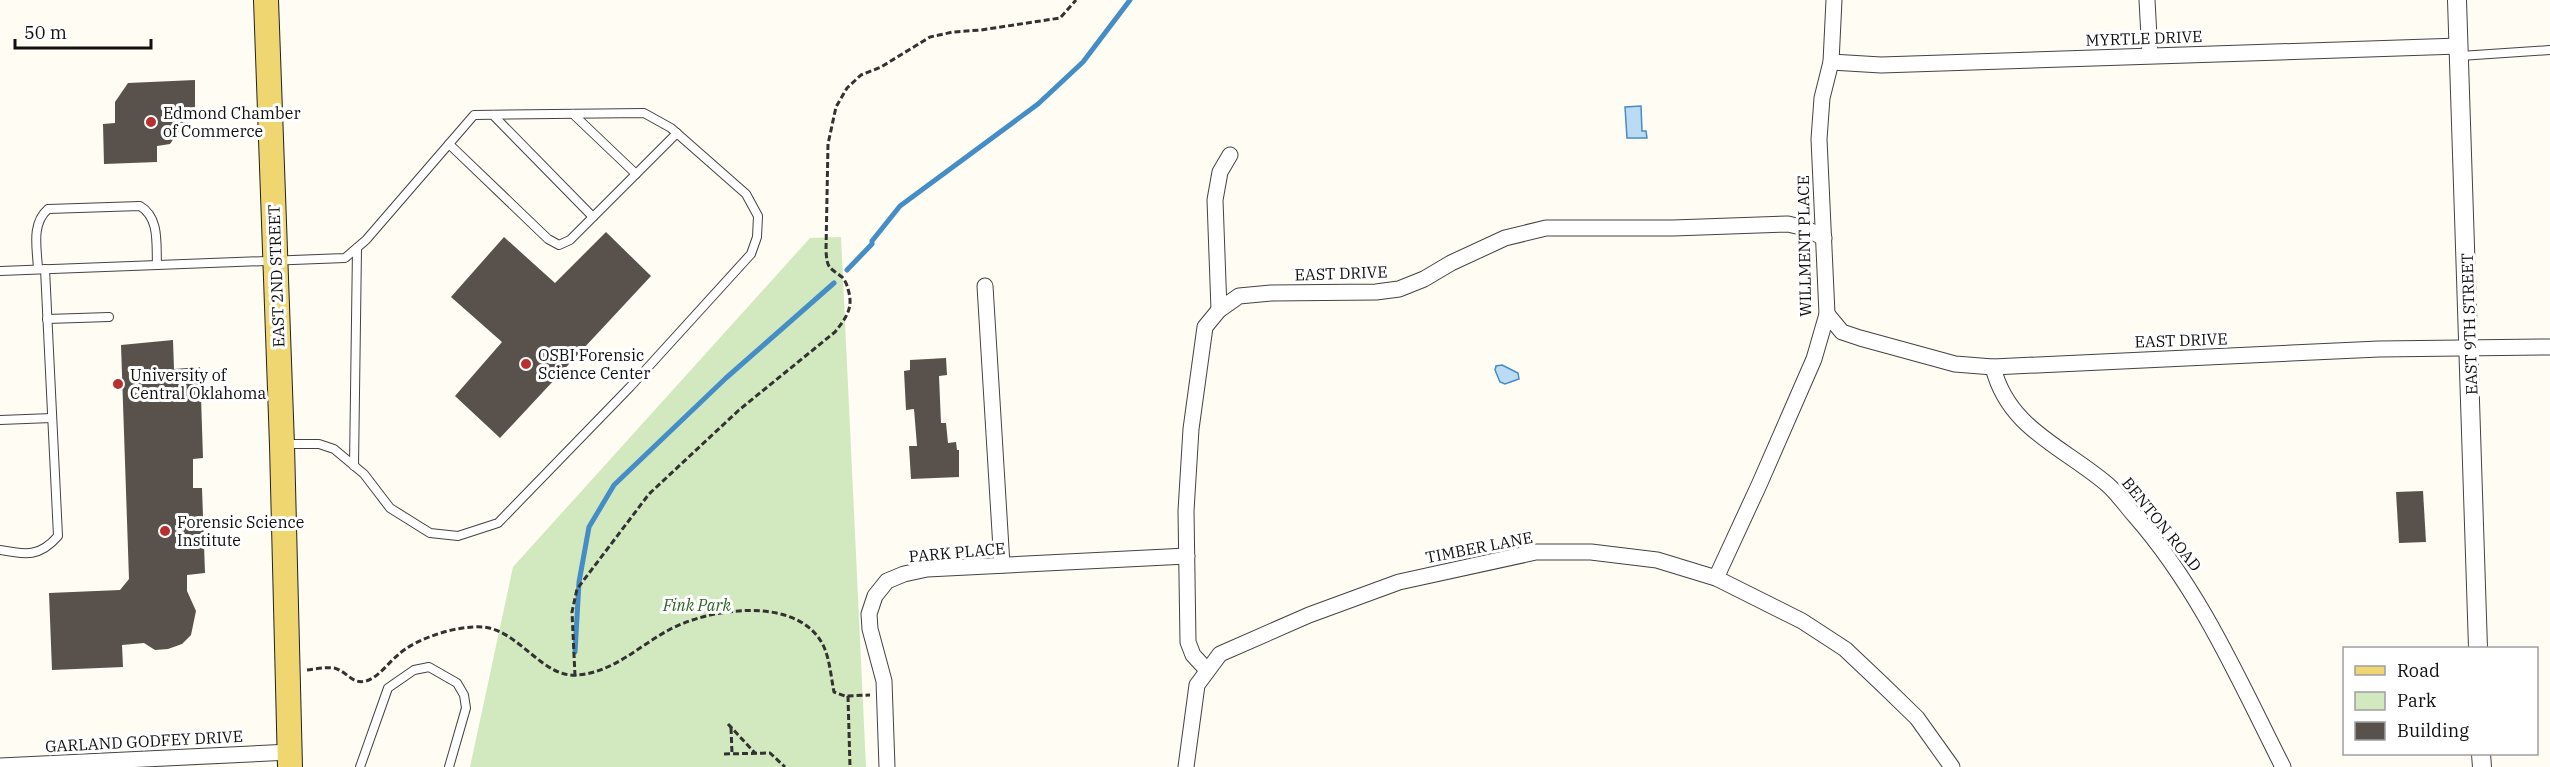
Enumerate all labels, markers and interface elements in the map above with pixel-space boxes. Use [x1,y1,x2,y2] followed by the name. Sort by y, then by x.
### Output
[15,12,152,50] scale bar
[24,21,67,44] text: 50 m
[2085,26,2203,50] street label: MYRTLE DRIVE
[163,103,301,141] place label: Edmond Chamber of Commerce
[144,115,158,129] marker: Edmond Chamber of Commerce
[1793,175,1815,317] street label: WILLMENT PLACE
[264,204,288,348] street label: EAST 2ND STREET
[2457,253,2481,395] street label: EAST 9TH STREET
[1294,261,1388,285] street label: EAST DRIVE
[2134,328,2228,352] street label: EAST DRIVE
[538,345,650,383] place label: OSBI Forensic Science Center
[519,357,533,371] marker: OSBI Forensic Science Center
[130,365,267,403] place label: University of Central Oklahoma
[111,377,125,391] marker: University of Central Oklahoma
[2118,473,2206,575] street label: BENTON ROAD
[177,512,304,550] place label: Forensic Science Institute
[158,524,172,538] marker: Forensic Science Institute
[1424,527,1534,567] street label: TIMBER LANE
[908,538,1006,566] street label: PARK PLACE
[662,595,731,615] park label: Fink Park
[2343,647,2538,755] legend
[2397,659,2440,682] text: Road
[2397,689,2437,712] text: Park
[2397,719,2469,742] text: Building
[45,726,243,756] street label: GARLAND GODFEY DRIVE

